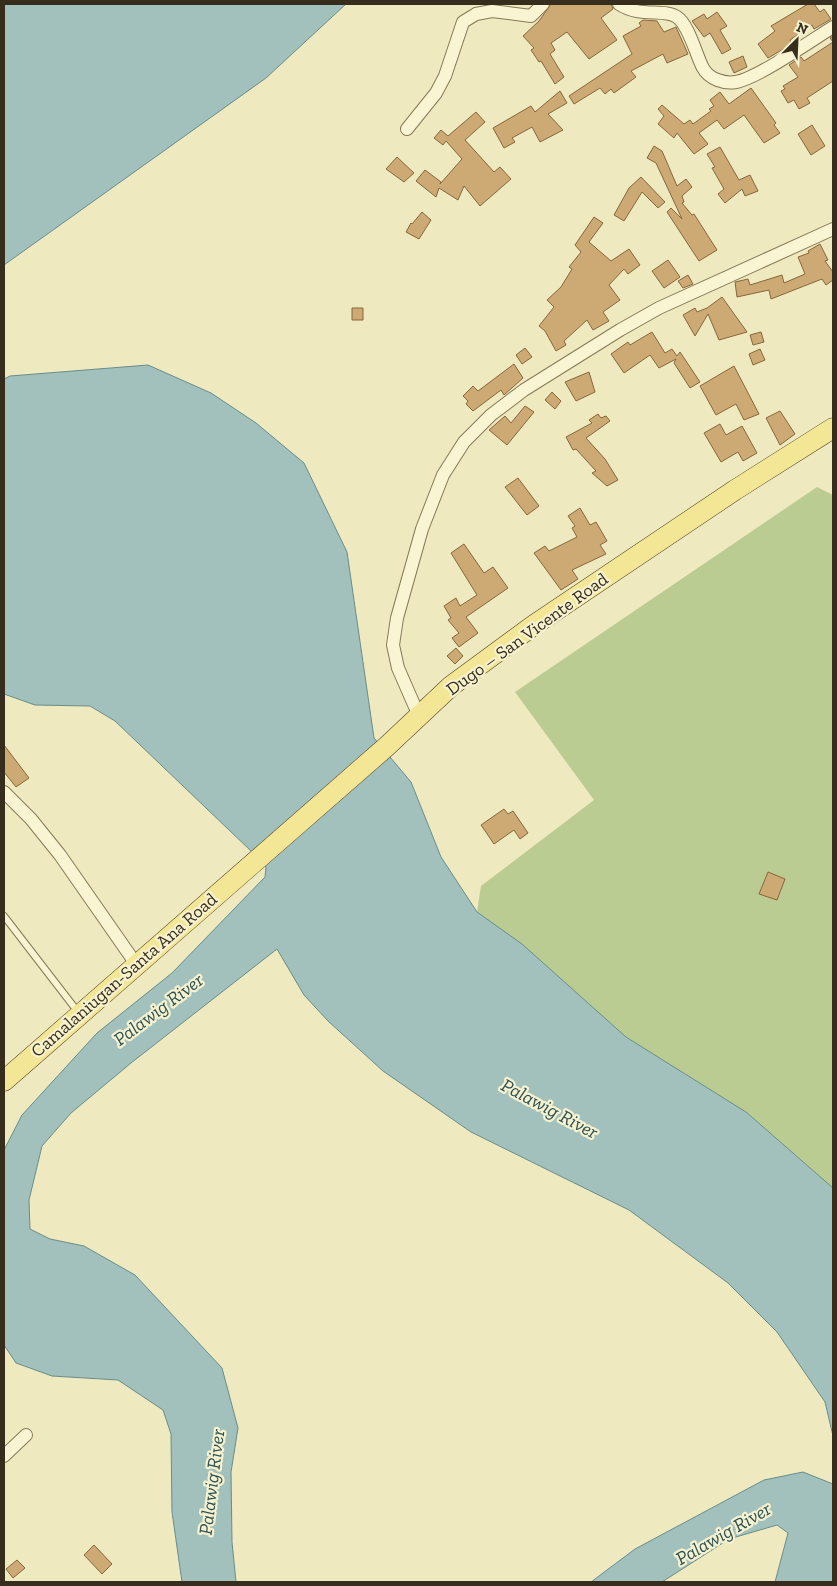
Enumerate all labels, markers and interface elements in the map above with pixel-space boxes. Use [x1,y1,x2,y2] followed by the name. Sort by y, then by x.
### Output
[772,15,822,65] north arrow
[794,19,811,39] text: N
[442,568,612,700] street label: Dugo – San Vicente Road
[26,888,222,1062] street label: Camalaniugan-Santa Ana Road
[109,968,208,1051] water label: Palawig River
[497,1073,602,1144] water label: Palawig River
[194,1427,229,1536] water label: Palawig River
[671,1497,775,1570] water label: Palawig River

